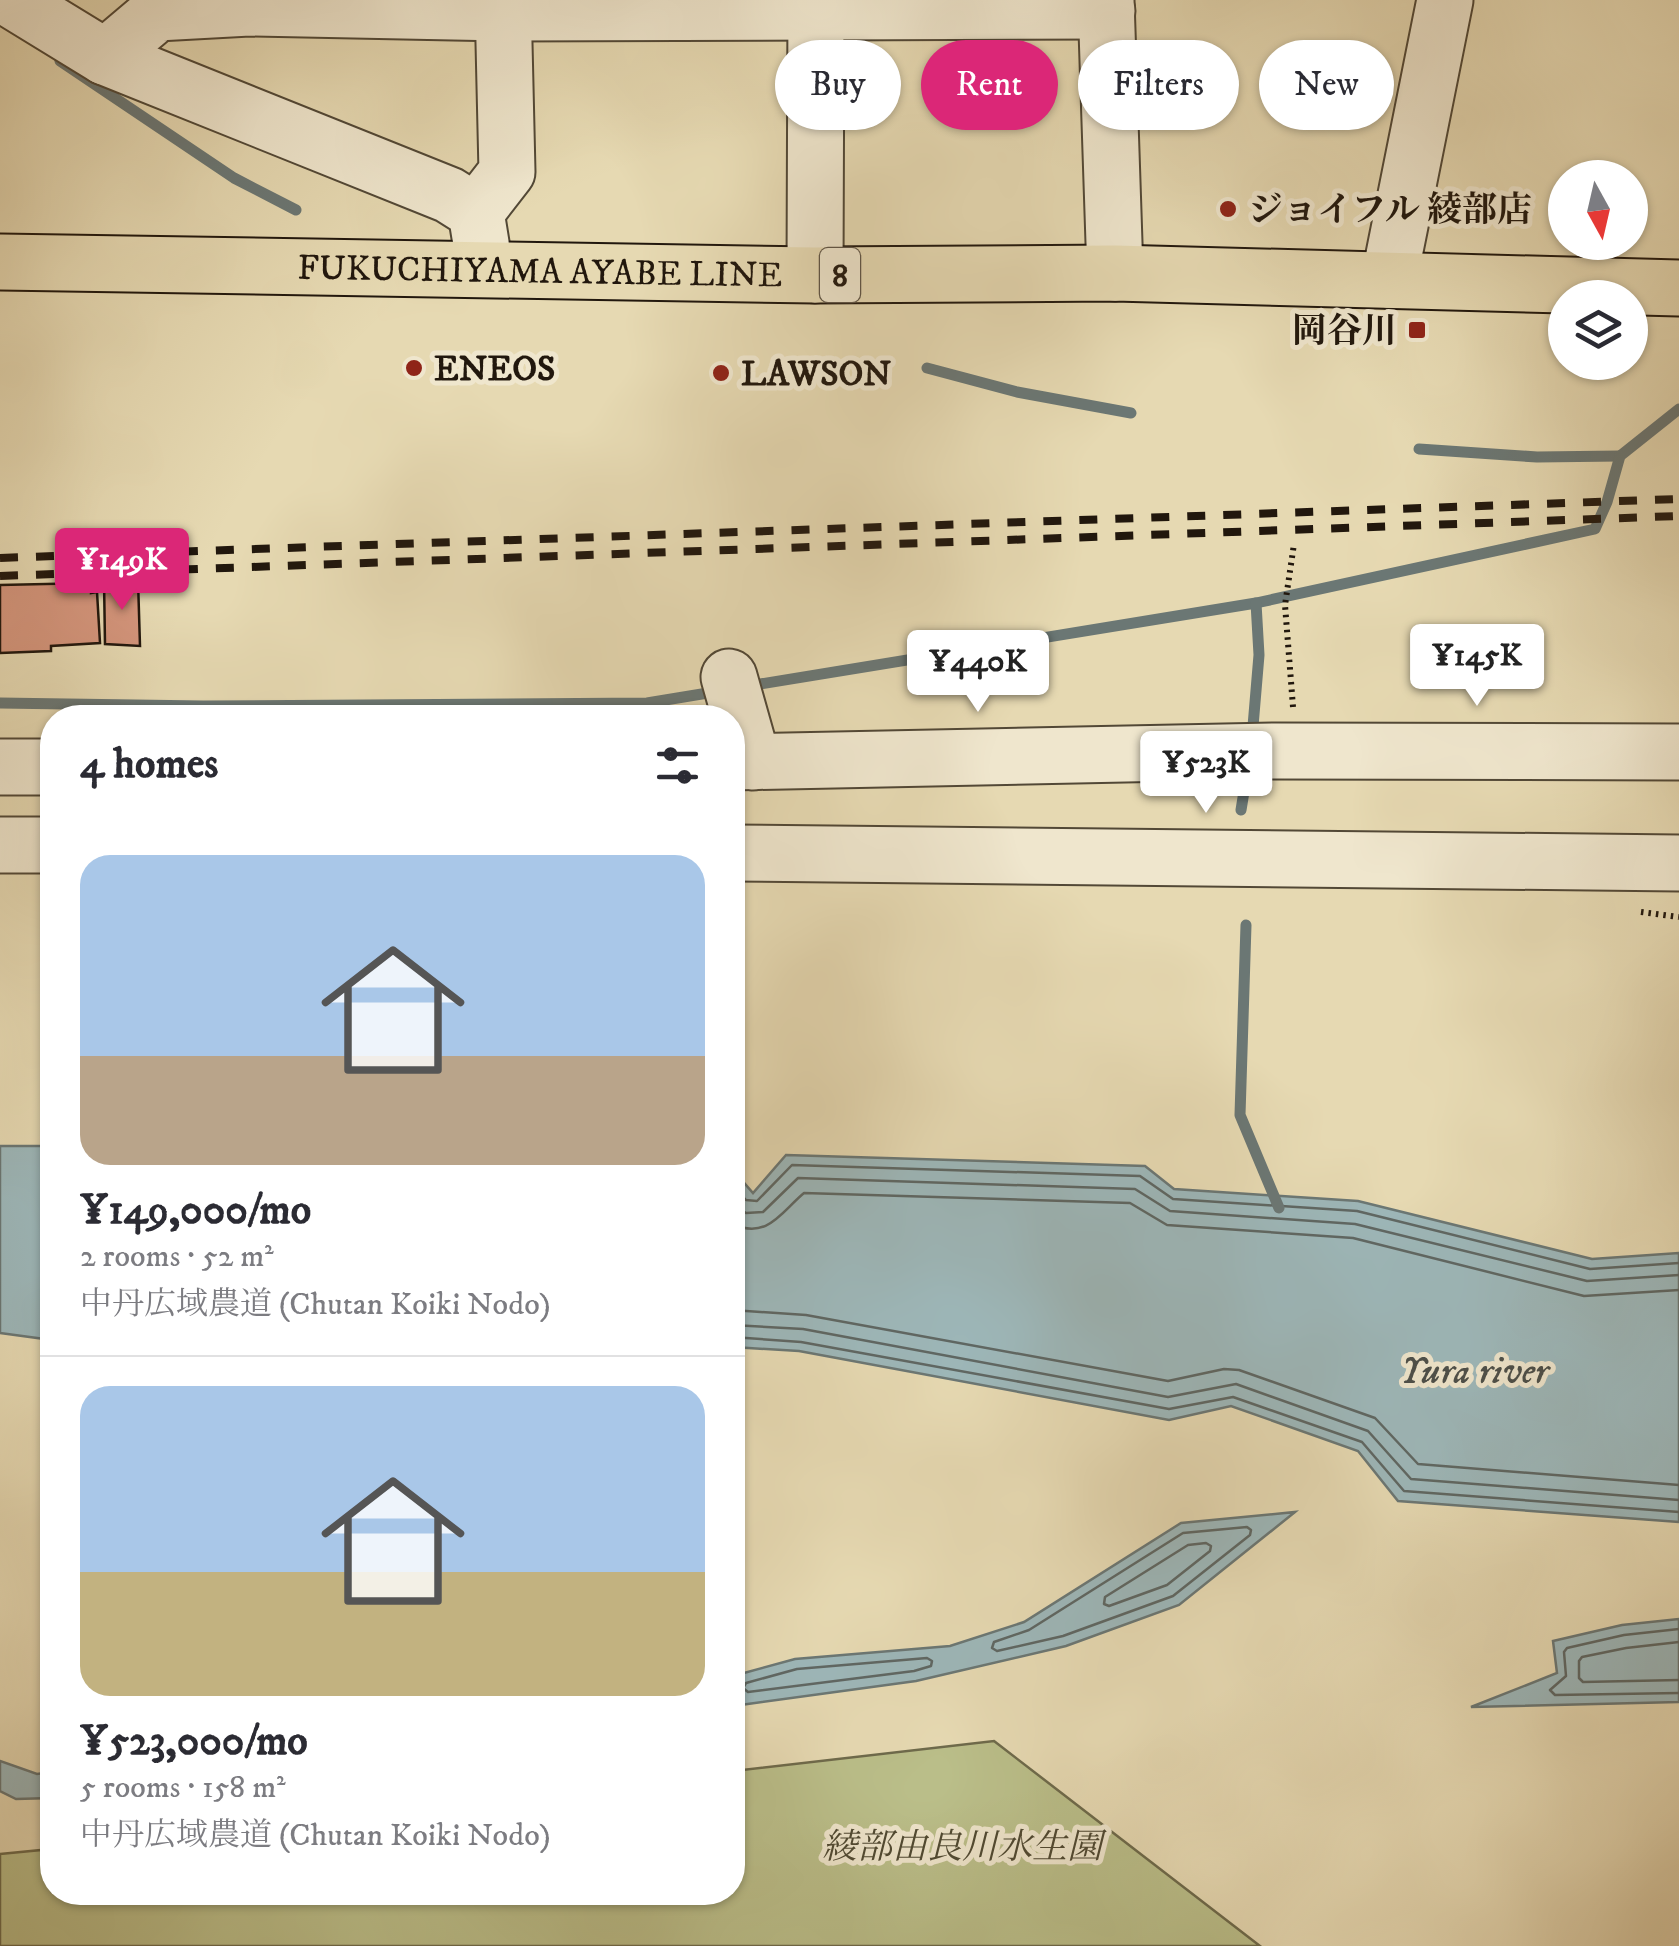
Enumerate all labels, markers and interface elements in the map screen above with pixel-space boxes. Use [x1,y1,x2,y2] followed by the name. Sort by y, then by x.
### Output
[775,40,901,130] chip: Buy
[921,40,1058,130] chip: Rent
[1078,40,1239,130] chip: Filters
[1259,40,1394,130] chip: New
[1548,160,1648,260] north arrow
[1548,160,1648,380] map controls
[1248,189,1532,233] place label: ジョイフル 綾部店
[1217,198,1239,220] marker: ジョイフル 綾部店
[297,247,783,298] street label: FUKUCHIYAMA AYABE LINE
[820,248,860,302] road number: 8
[1548,280,1648,380] button: layers
[1292,310,1397,354] place label: 岡谷川
[1406,319,1428,341] marker: 岡谷川
[434,348,555,392] place label: ENEOS
[741,353,892,397] place label: LAWSON
[403,357,425,379] marker: ENEOS
[710,362,732,384] marker: LAWSON
[52,528,192,613] pin: ¥149K
[77,540,167,580] text: ¥149K
[1407,624,1547,709] pin: ¥145K
[908,630,1048,715] pin: ¥440K
[1432,636,1522,676] text: ¥145K
[929,642,1027,682] text: ¥440K
[1136,731,1276,816] pin: ¥523K
[650,738,705,793] icon: filters
[80,739,218,791] text: 4 homes
[1162,743,1250,783] text: ¥523K
[303,920,483,1100] icon: home
[80,1185,311,1237] text: ¥149,000/mo
[80,1237,274,1277] text: 2 rooms · 52 m²
[80,1285,551,1325] text: 中丹広域農道 (Chutan Koiki Nodo)
[1400,1348,1552,1396] water label: Yura river
[303,1451,483,1631] icon: home
[80,1716,308,1768] text: ¥523,000/mo
[80,1768,286,1808] text: 5 rooms · 158 m²
[80,1816,551,1856] text: 中丹広域農道 (Chutan Koiki Nodo)
[822,1826,1107,1870] park label: 綾部由良川水生園

